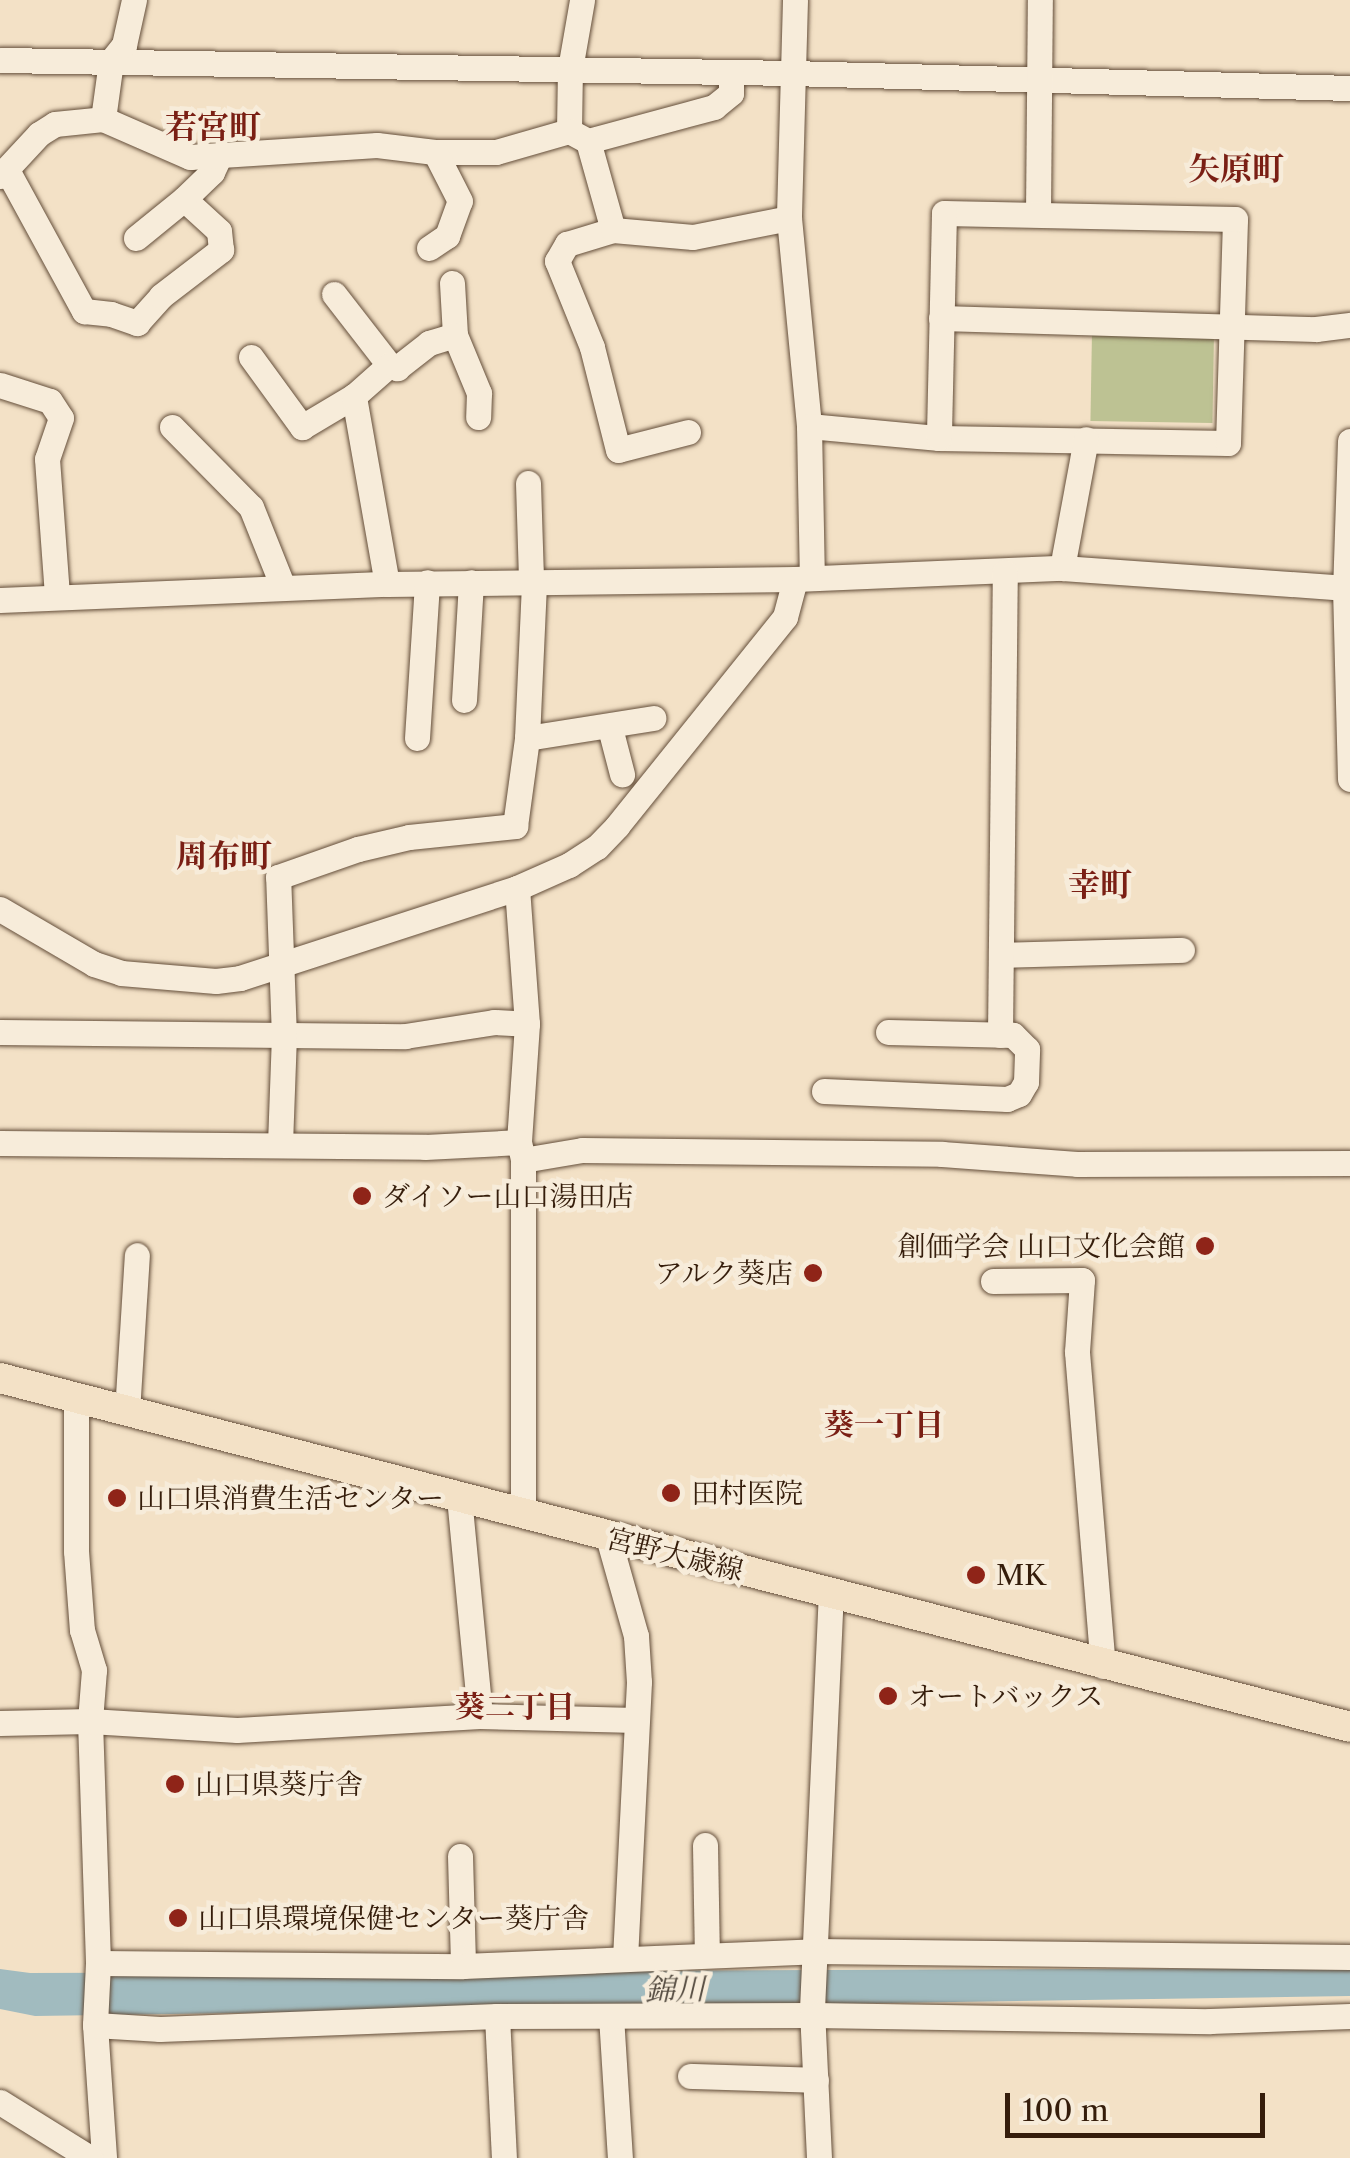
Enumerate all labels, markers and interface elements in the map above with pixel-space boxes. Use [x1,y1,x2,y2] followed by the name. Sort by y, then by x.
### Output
[165,108,261,146] district label: 若宮町
[1188,150,1284,188] district label: 矢原町
[176,837,272,875] district label: 周布町
[1068,866,1132,904] district label: 幸町
[382,1179,634,1213] place label: ダイソー山口湯田店
[351,1185,373,1207] marker: ダイソー山口湯田店
[898,1229,1185,1263] place label: 創価学会 山口文化会館
[1194,1235,1216,1257] marker: 創価学会 山口文化会館
[653,1256,793,1290] place label: アルク葵店
[802,1262,824,1284] marker: アルク葵店
[824,1407,944,1443] district label: 葵一丁目
[691,1476,803,1510] place label: 田村医院
[137,1481,445,1515] place label: 山口県消費生活センター
[660,1482,682,1504] marker: 田村医院
[106,1487,128,1509] marker: 山口県消費生活センター
[603,1521,747,1587] street label: 宮野大歳線
[996,1558,1046,1592] place label: MK
[965,1564,987,1586] marker: MK
[908,1679,1104,1713] place label: オートバックス
[877,1685,899,1707] marker: オートバックス
[455,1689,575,1725] district label: 葵二丁目
[195,1767,363,1801] place label: 山口県葵庁舎
[164,1773,186,1795] marker: 山口県葵庁舎
[198,1901,590,1935] place label: 山口県環境保健センター葵庁舎
[167,1907,189,1929] marker: 山口県環境保健センター葵庁舎
[645,1971,705,2009] water label: 錦川
[1010,2073,1270,2135] scale bar
[1022,2092,1109,2129] text: 100 m

